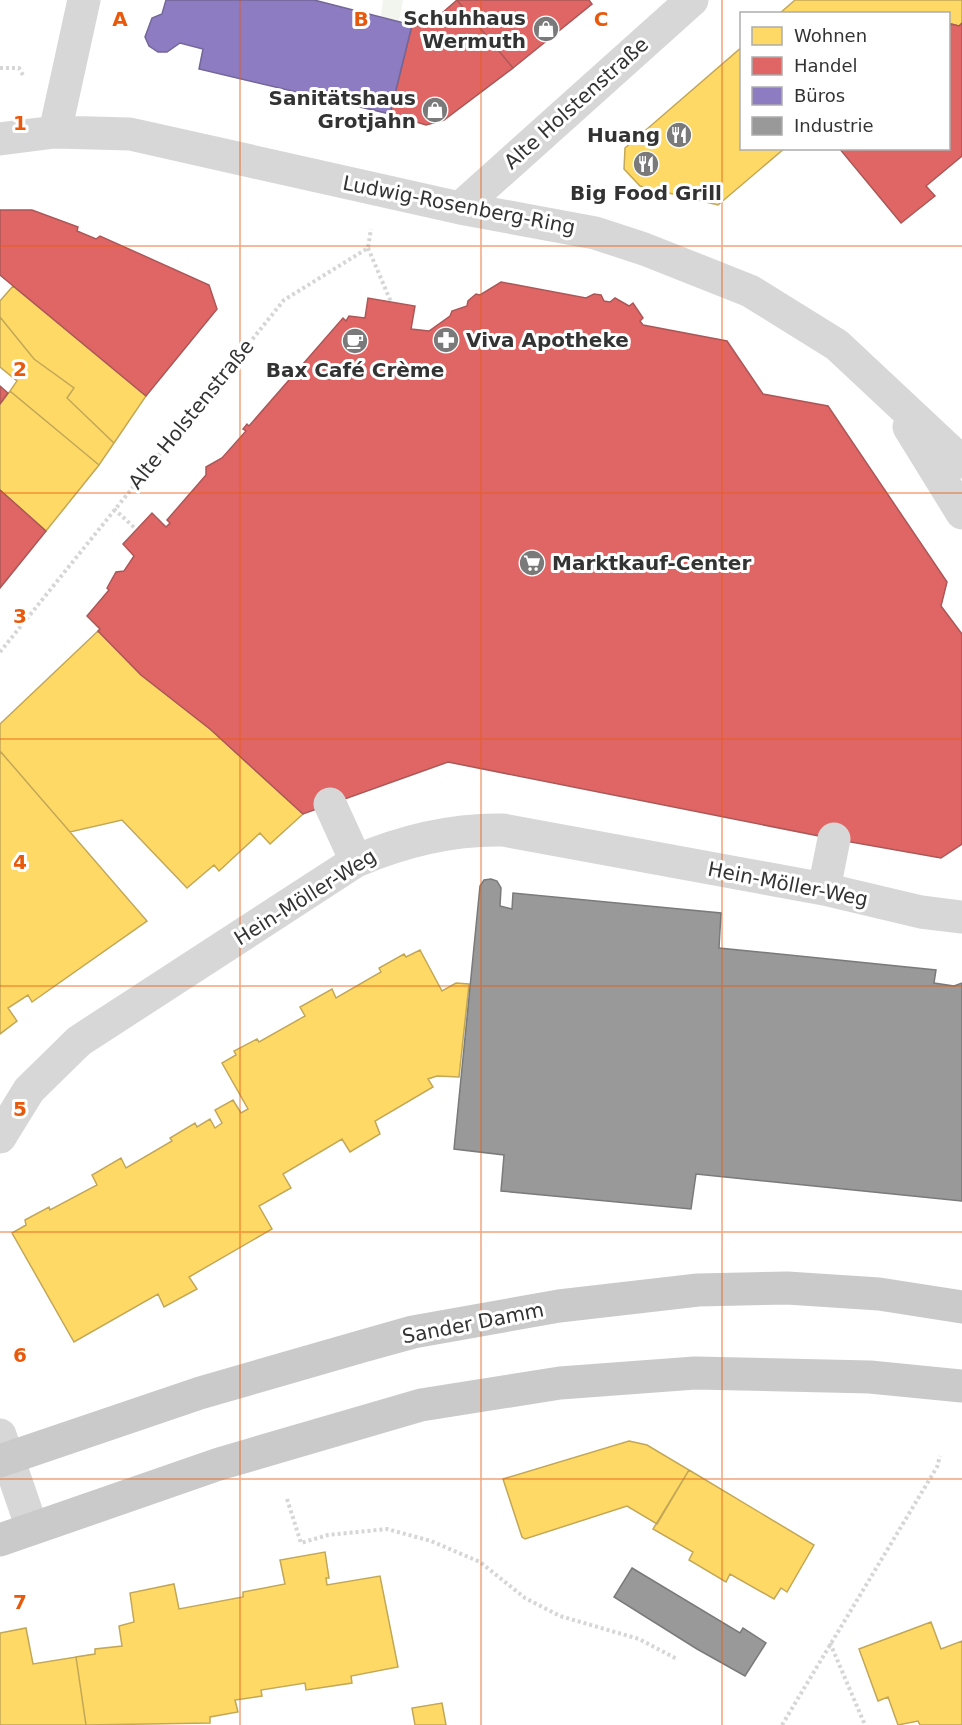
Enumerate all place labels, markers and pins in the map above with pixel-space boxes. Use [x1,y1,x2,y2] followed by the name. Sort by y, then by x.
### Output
[403,6,526,53] place label: Schuhhaus Wermuth
[531,14,561,44] shop icon: Schuhhaus Wermuth
[269,86,416,133] place label: Sanitätshaus Grotjahn
[420,95,450,125] shop icon: Sanitätshaus Grotjahn
[664,120,694,150] restaurant icon: Huang
[587,123,660,147] place label: Huang
[631,149,661,179] restaurant icon: Big Food Grill
[570,181,722,205] place label: Big Food Grill
[431,325,461,355] pharmacy icon: Viva Apotheke
[340,326,370,356] cafe icon: Bax Café Crème
[466,328,629,352] place label: Viva Apotheke
[266,358,444,382] place label: Bax Café Crème
[517,548,547,578] supermarket icon: Marktkauf-Center
[552,551,751,575] place label: Marktkauf-Center

